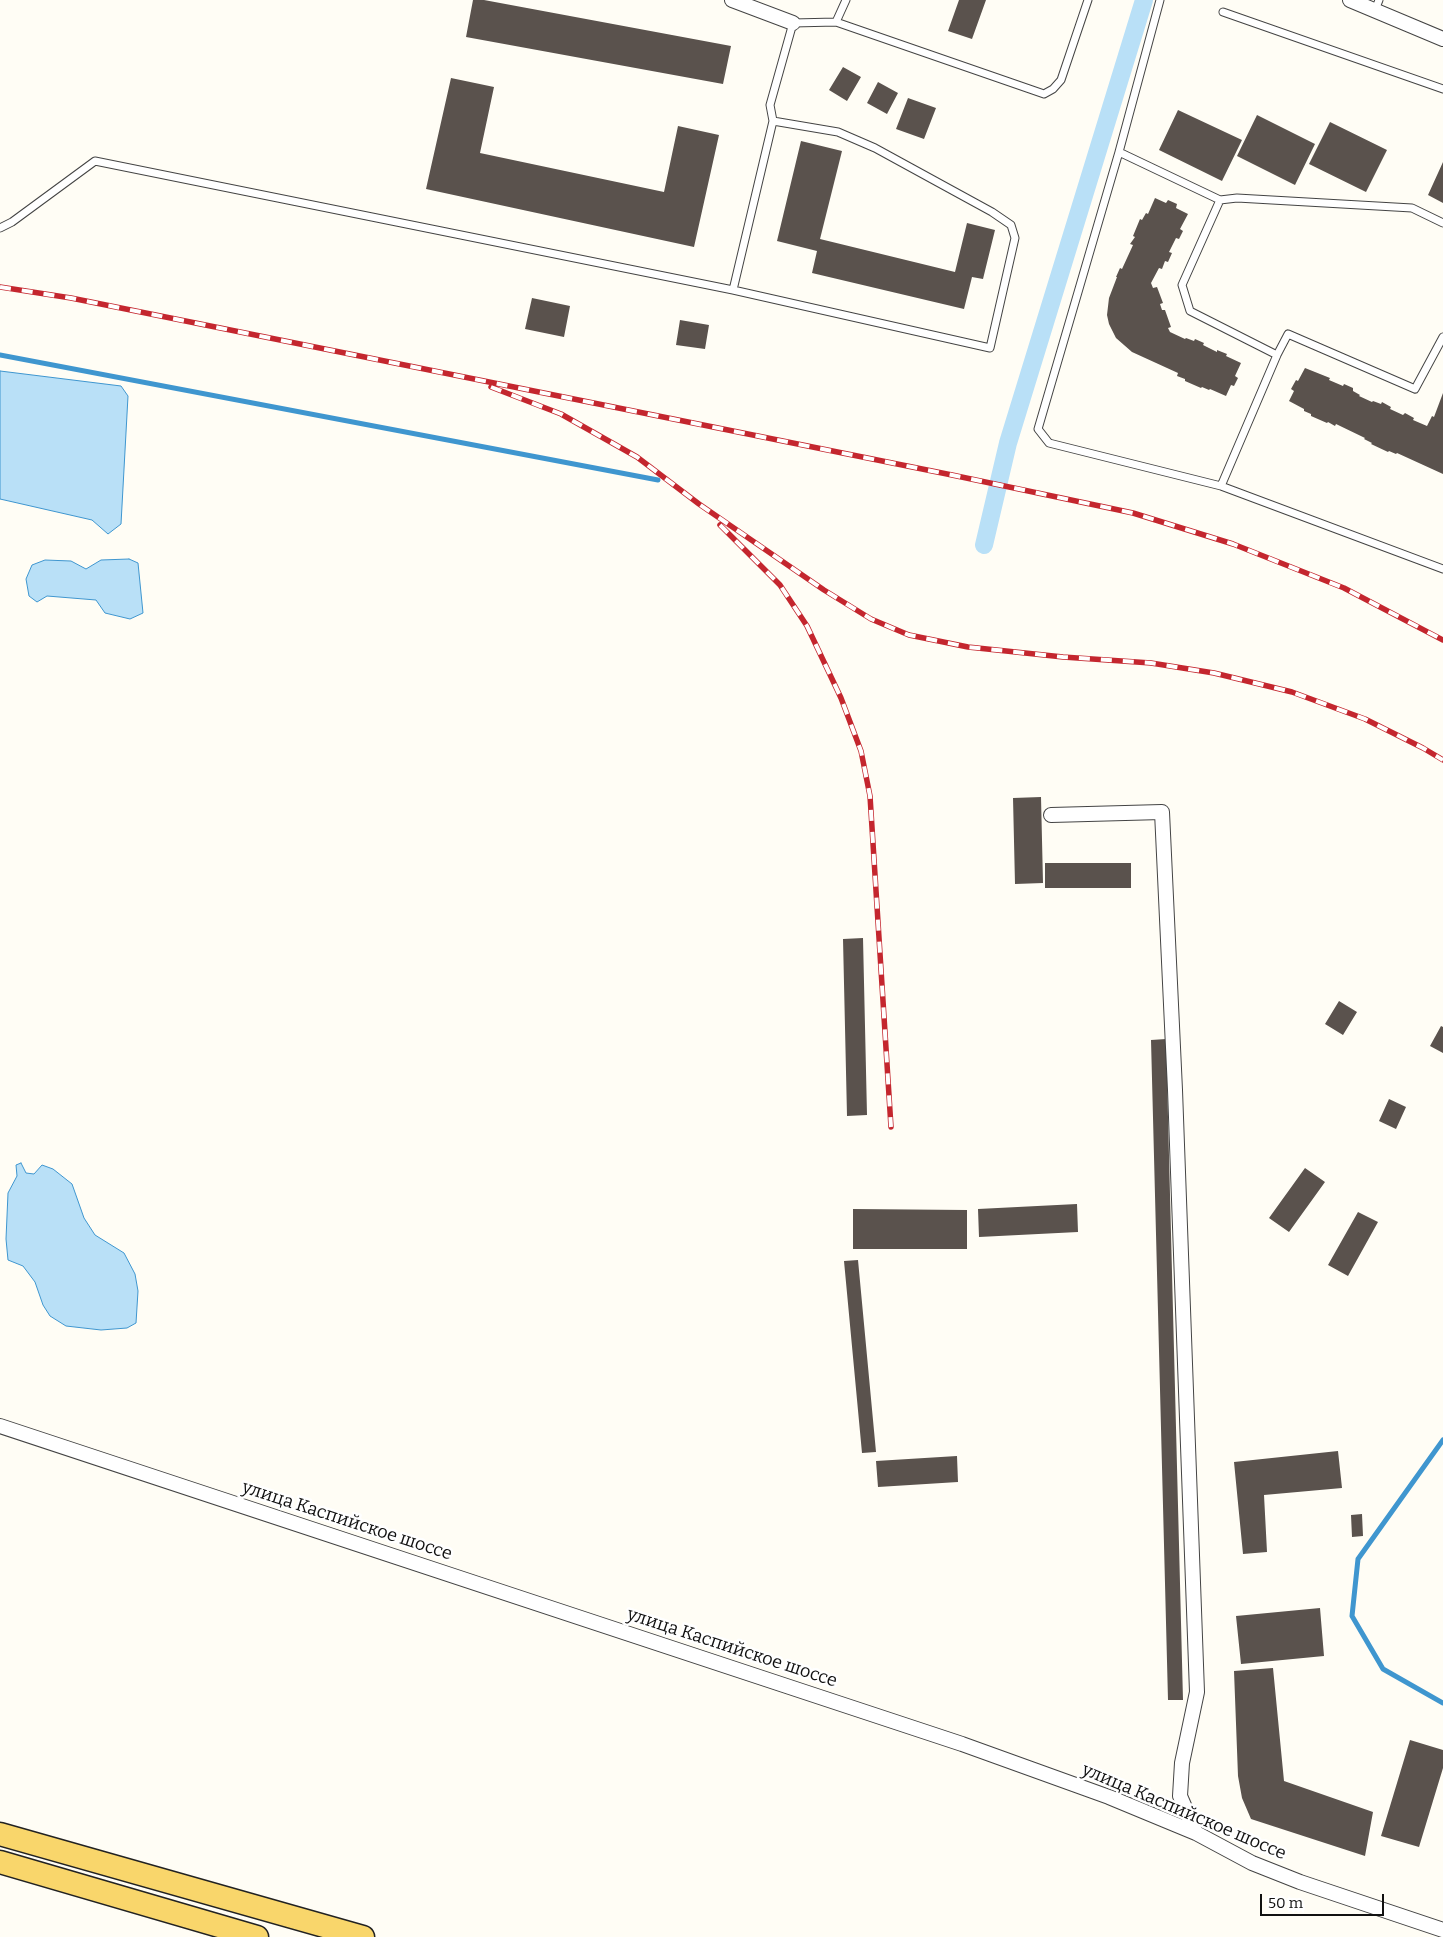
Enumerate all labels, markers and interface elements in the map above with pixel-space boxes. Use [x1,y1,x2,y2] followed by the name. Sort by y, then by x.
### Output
[239,1477,455,1565] street label: улица Каспийское шоссе
[624,1604,840,1692] street label: улица Каспийское шоссе
[1079,1759,1289,1865] street label: улица Каспийское шоссе
[1263,1884,1387,1916] scale bar
[1268,1894,1303,1912] text: 50 m

